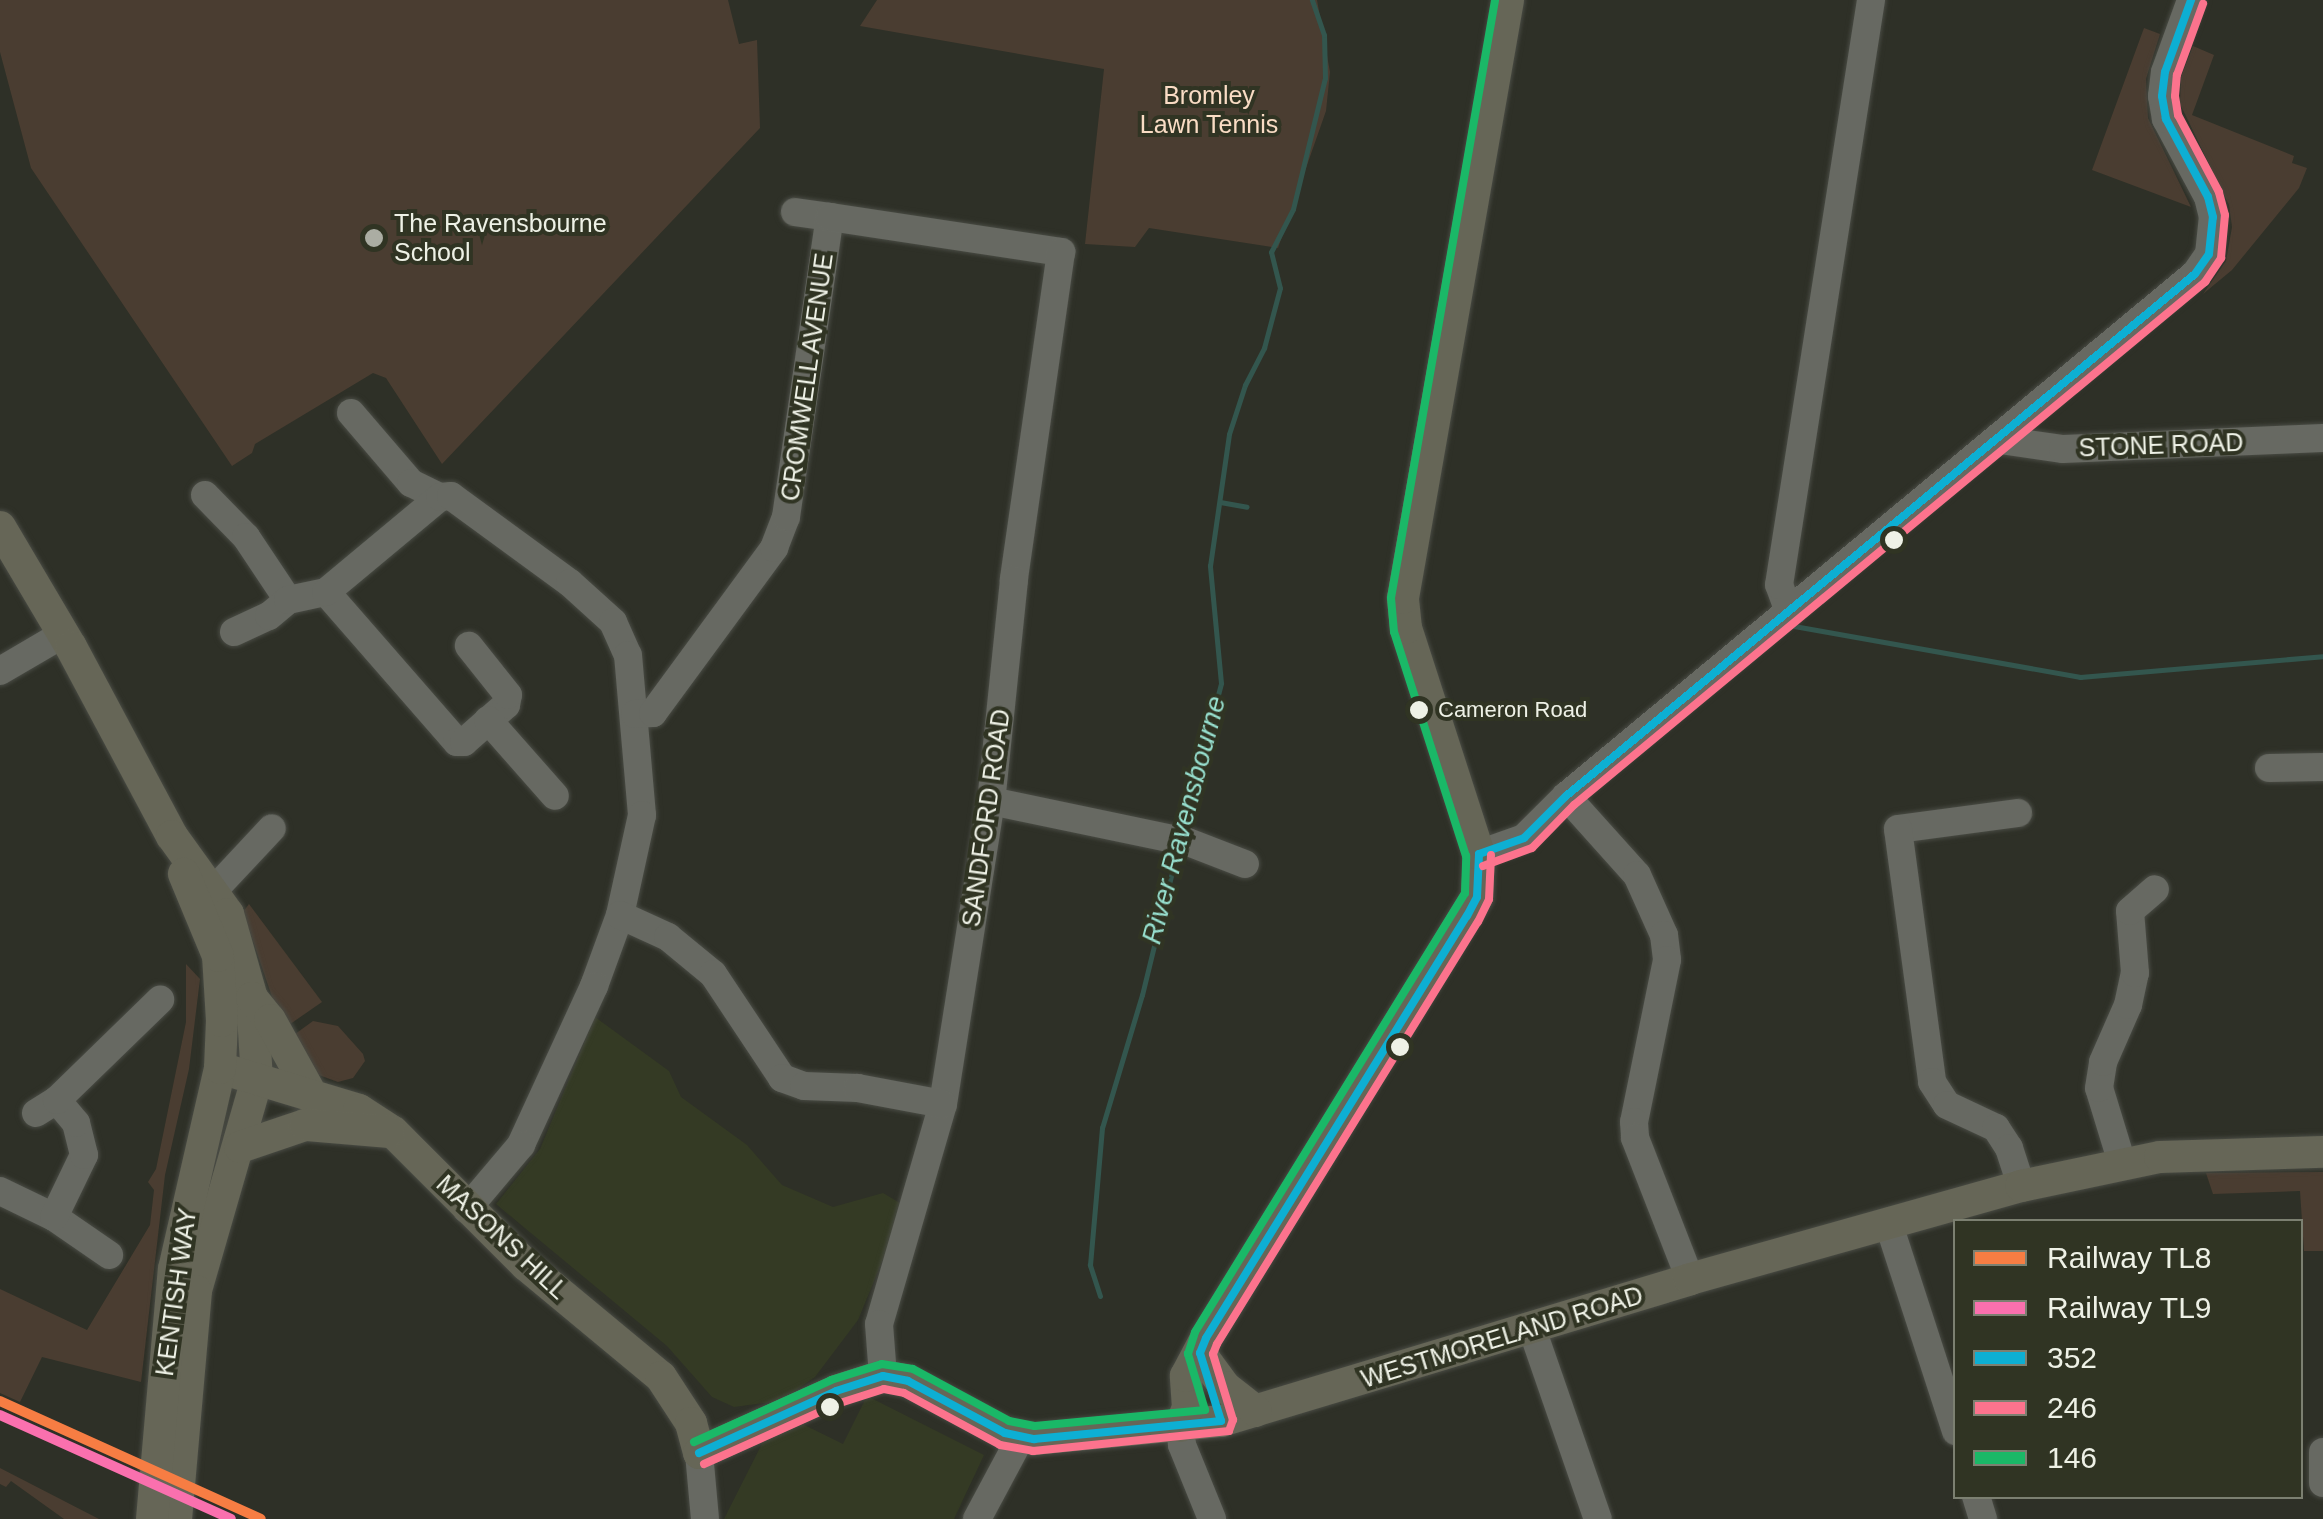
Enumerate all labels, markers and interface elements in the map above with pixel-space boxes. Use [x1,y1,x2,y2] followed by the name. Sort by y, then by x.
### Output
[1140,81,1278,140] park label: Bromley Lawn Tennis
[394,209,607,268] place label: The Ravensbourne School
[363,227,385,249] marker: The Ravensbourne School
[775,250,839,504] street label: CROMWELL AVENUE
[2078,427,2244,463] street label: STONE ROAD
[1884,530,1904,550] unlabelled marker
[1135,692,1233,948] water label: River Ravensbourne
[1438,697,1587,723] place label: Cameron Road
[1409,700,1429,720] marker: Cameron Road
[956,707,1016,929] street label: SANDFORD ROAD
[1390,1037,1410,1057] unlabelled marker
[430,1169,574,1305] street label: MASONS HILL
[149,1206,203,1378] street label: KENTISH WAY
[1953,1219,2303,1499] legend
[2047,1241,2212,1274] text: Railway TL8
[1357,1280,1647,1394] street label: WESTMORELAND ROAD
[2047,1291,2212,1324] text: Railway TL9
[2047,1341,2097,1374] text: 352
[2047,1391,2097,1424] text: 246
[820,1397,840,1417] unlabelled marker
[2047,1441,2097,1474] text: 146

